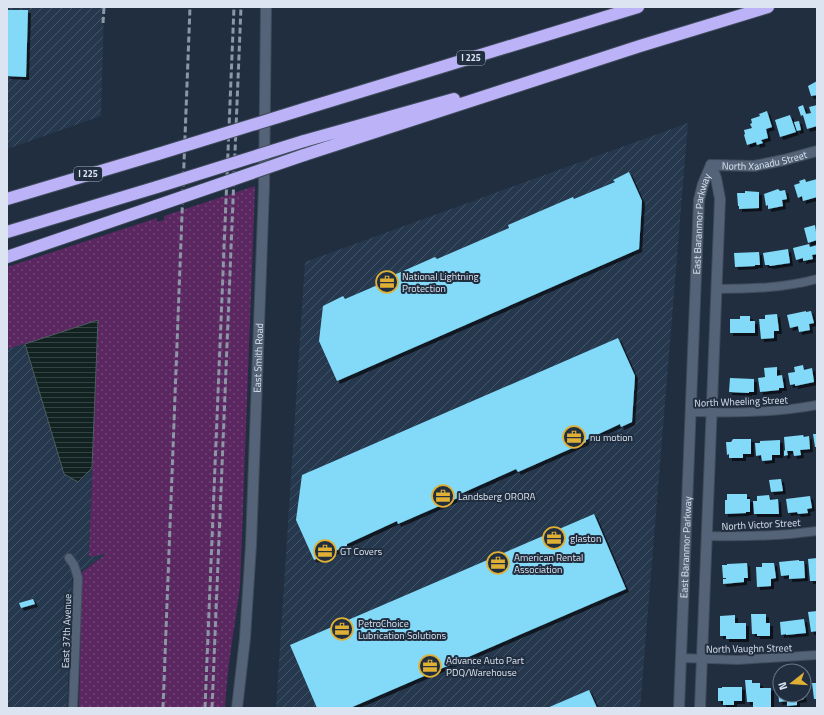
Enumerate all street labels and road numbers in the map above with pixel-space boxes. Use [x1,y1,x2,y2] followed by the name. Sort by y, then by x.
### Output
[457,51,485,65] road number: I 225
[722,147,809,174] street label: North Xanadu Street
[74,167,102,181] road number: I 225
[689,171,715,275] street label: East Baranmor Parkway
[250,323,267,393] street label: East Smith Road
[694,392,789,411] street label: North Wheeling Street
[676,496,695,598] street label: East Baranmor Parkway
[721,515,801,534] street label: North Victor Street
[58,594,75,668] street label: East 37th Avenue
[706,640,793,657] street label: North Vaughn Street

